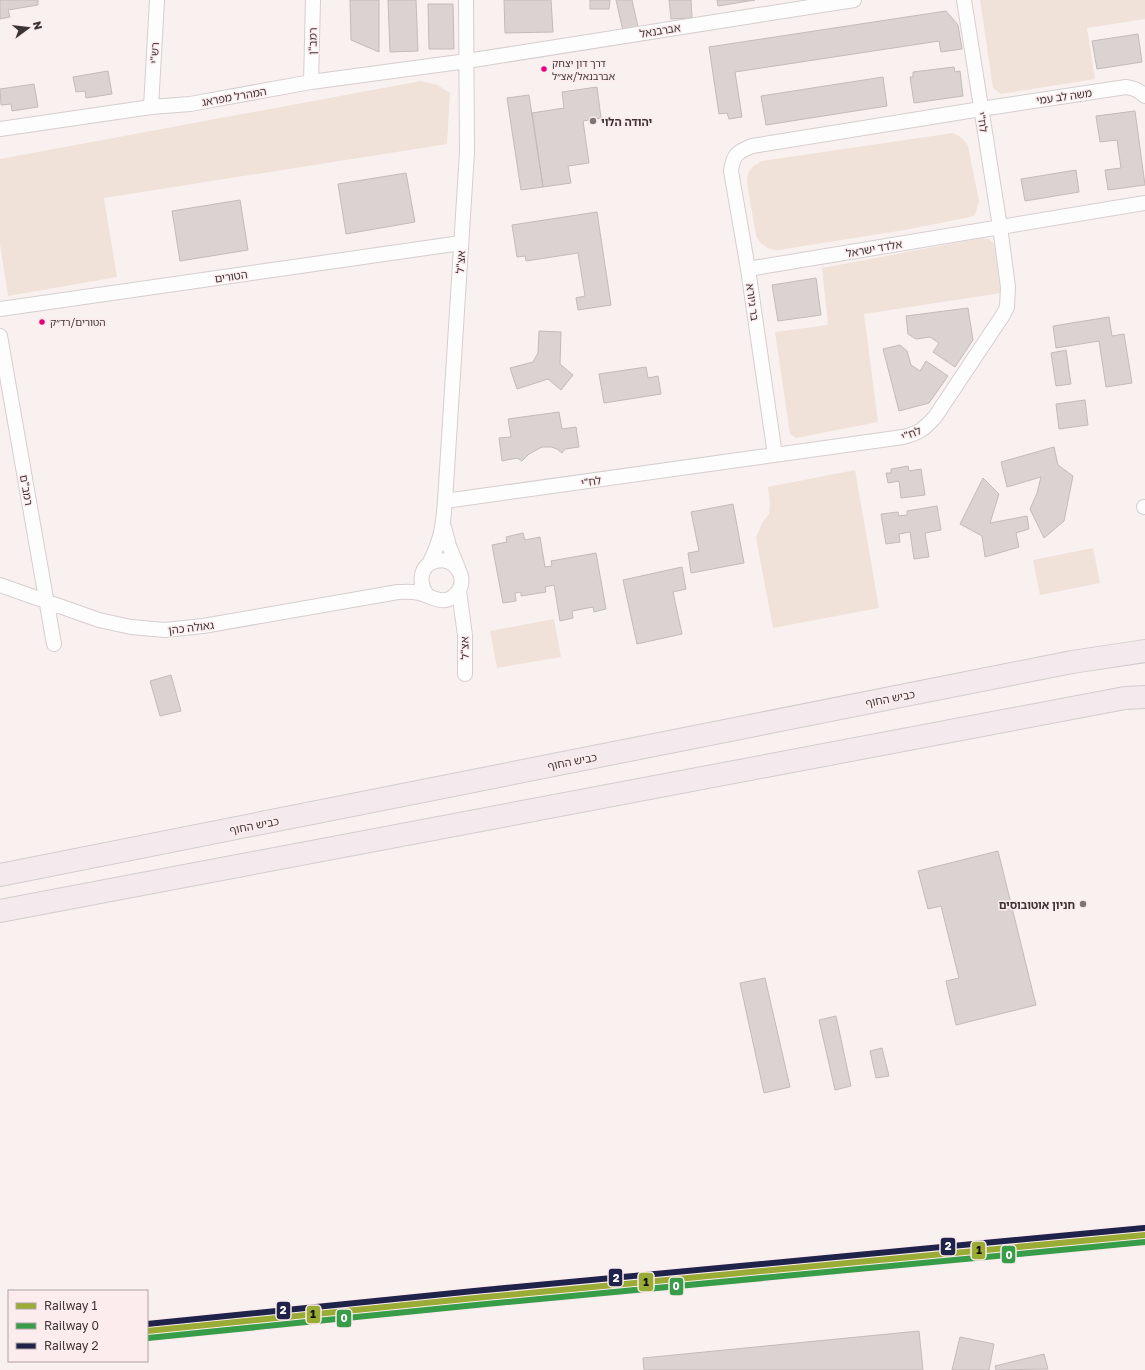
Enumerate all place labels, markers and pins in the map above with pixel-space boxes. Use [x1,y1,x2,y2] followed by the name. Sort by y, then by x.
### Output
[552,57,615,82] place label: דרך דון יצחק אברבנאל/אצ״ל
[539,64,549,74] marker: דרך דון יצחק אברבנאל/אצ״ל
[601,115,652,128] place label: יהודה הלוי
[588,116,598,126] marker: יהודה הלוי
[50,316,106,328] place label: הטורים/רד״ק
[37,317,47,327] marker: הטורים/רד״ק
[999,898,1075,911] place label: חניון אוטובוסים
[1078,899,1088,909] marker: חניון אוטובוסים

